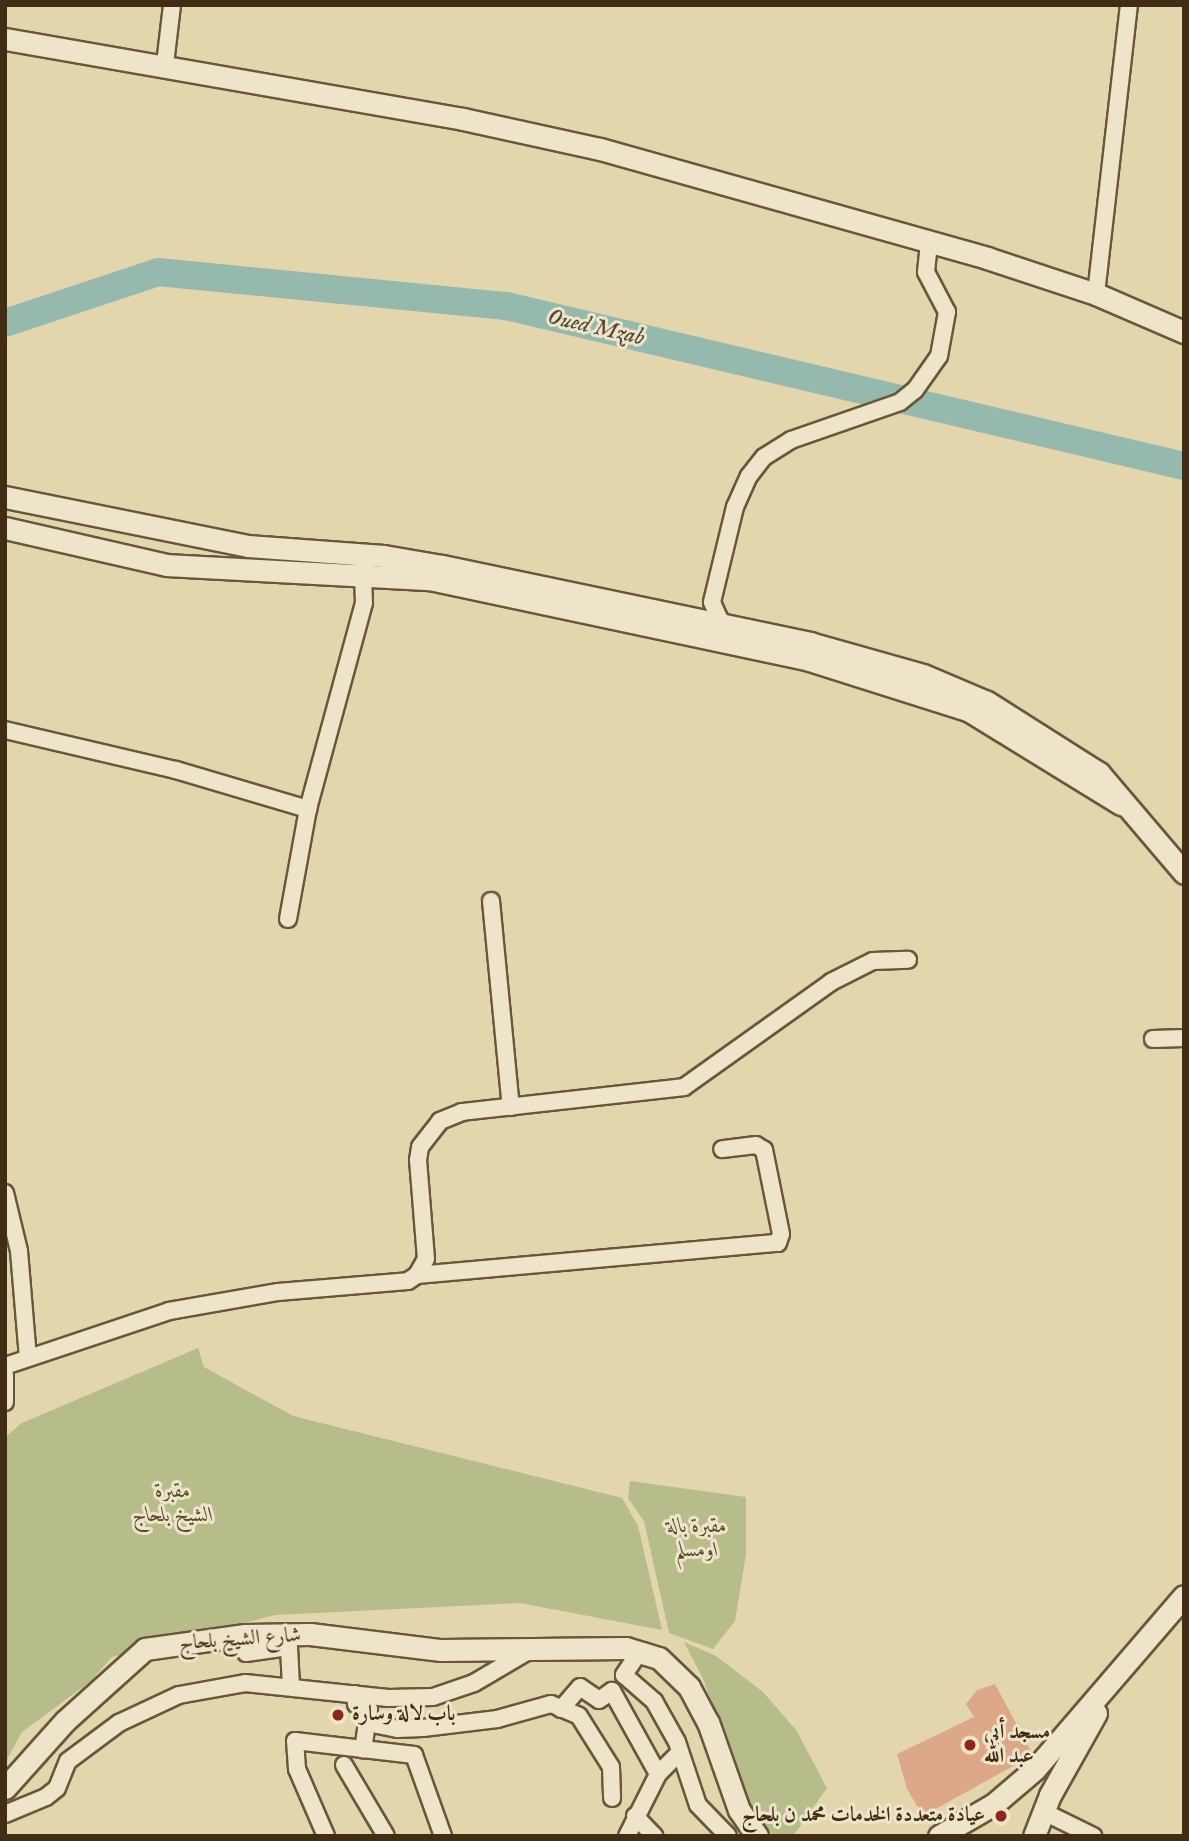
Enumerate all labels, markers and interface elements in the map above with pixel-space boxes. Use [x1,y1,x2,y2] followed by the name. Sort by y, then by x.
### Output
[545,304,647,352] water label: Oued Mzab
[132,1479,214,1529] park label: مقبرة الشيخ بلحاج
[667,1514,727,1564] park label: مقبرة بالة اومسلم
[178,1623,302,1657] street label: شارع الشيخ بلحاج
[352,1702,456,1728] place label: باب لالة وسارة
[330,1707,346,1723] marker: باب لالة وسارة
[984,1720,1050,1770] place label: مسجد أبي عبد الله
[962,1737,978,1753] marker: مسجد أبي عبد الله
[741,1803,985,1829] place label: عيادة متعددة الخدمات محمد ن بلحاج
[991,1806,1011,1826] marker: عيادة متعددة الخدمات محمد ن بلحاج

